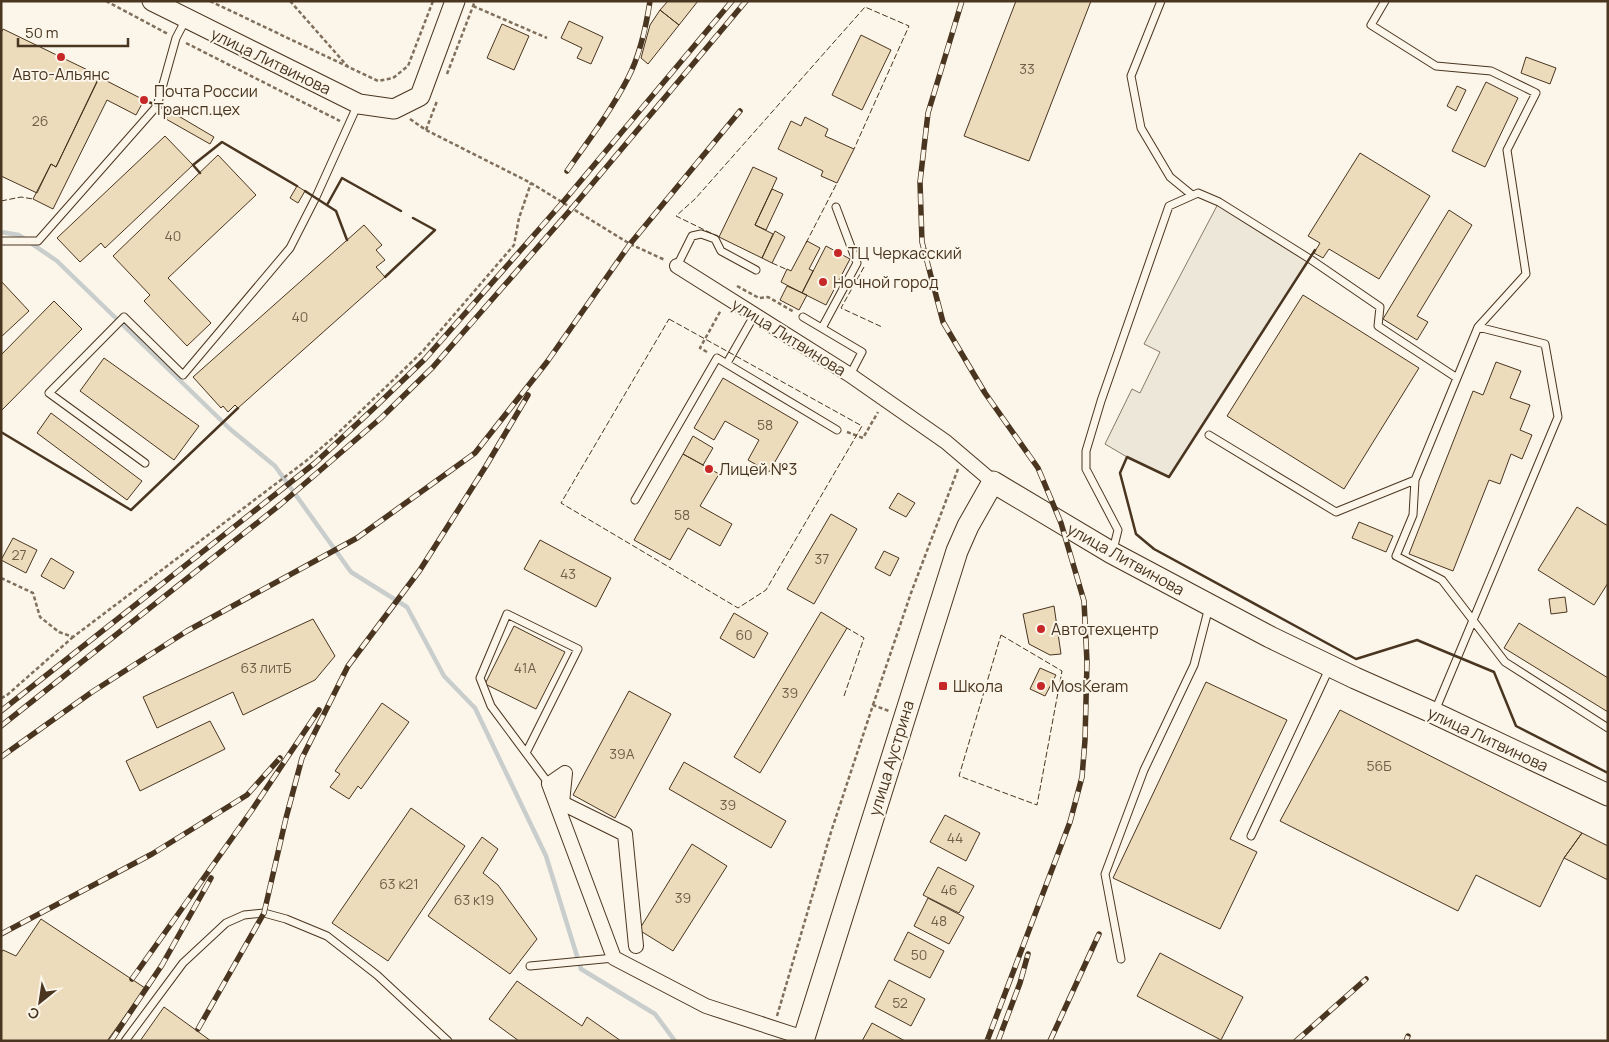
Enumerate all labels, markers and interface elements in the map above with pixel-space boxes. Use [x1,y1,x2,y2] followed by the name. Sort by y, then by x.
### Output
[18,15,128,47] scale bar
[25,22,59,43] text: 50 m
[207,22,335,100] street label: улица Литвинова
[55,51,67,63] marker: Авто-Альянс
[1019,59,1035,78] house number: 33
[12,63,110,85] place label: Авто-Альянс
[154,80,258,120] place label: Почта России Трансп.цех
[138,94,150,106] marker: Почта России Трансп.цех
[32,111,48,130] house number: 26
[165,226,181,245] house number: 40
[848,242,962,264] place label: ТЦ Черкасский
[832,247,844,259] marker: ТЦ Черкасский
[833,271,939,293] place label: Ночной город
[817,276,829,288] marker: Ночной город
[728,293,850,381] street label: улица Литвинова
[292,307,308,326] house number: 40
[757,415,773,434] house number: 58
[719,458,797,480] place label: Лицей №3
[703,463,715,475] marker: Лицей №3
[674,505,690,524] house number: 58
[1063,518,1189,600] street label: улица Литвинова
[11,545,27,564] house number: 27
[815,549,829,568] house number: 37
[560,564,576,583] house number: 43
[1051,618,1159,640] place label: Автотехцентр
[1035,623,1047,635] marker: Автотехцентр
[735,625,753,644] house number: 60
[241,658,292,677] house number: 63 литБ
[514,658,536,677] house number: 41А
[953,675,1003,697] place label: Школа
[1051,675,1128,697] place label: MosKeram
[937,680,949,692] marker: Школа
[1035,680,1047,692] marker: MosKeram
[782,683,798,702] house number: 39
[863,698,919,818] street label: улица Аустрина
[1424,701,1552,777] street label: улица Литвинова
[609,744,635,763] house number: 39А
[1366,756,1392,775] house number: 56Б
[720,795,736,814] house number: 39
[947,828,963,847] house number: 44
[379,874,419,893] house number: 63 к21
[941,880,957,899] house number: 46
[675,888,691,907] house number: 39
[454,890,494,909] house number: 63 к19
[931,911,947,930] house number: 48
[911,945,927,964] house number: 50
[15,977,65,1027] north arrow
[892,993,908,1012] house number: 52
[24,1003,42,1025] text: С

